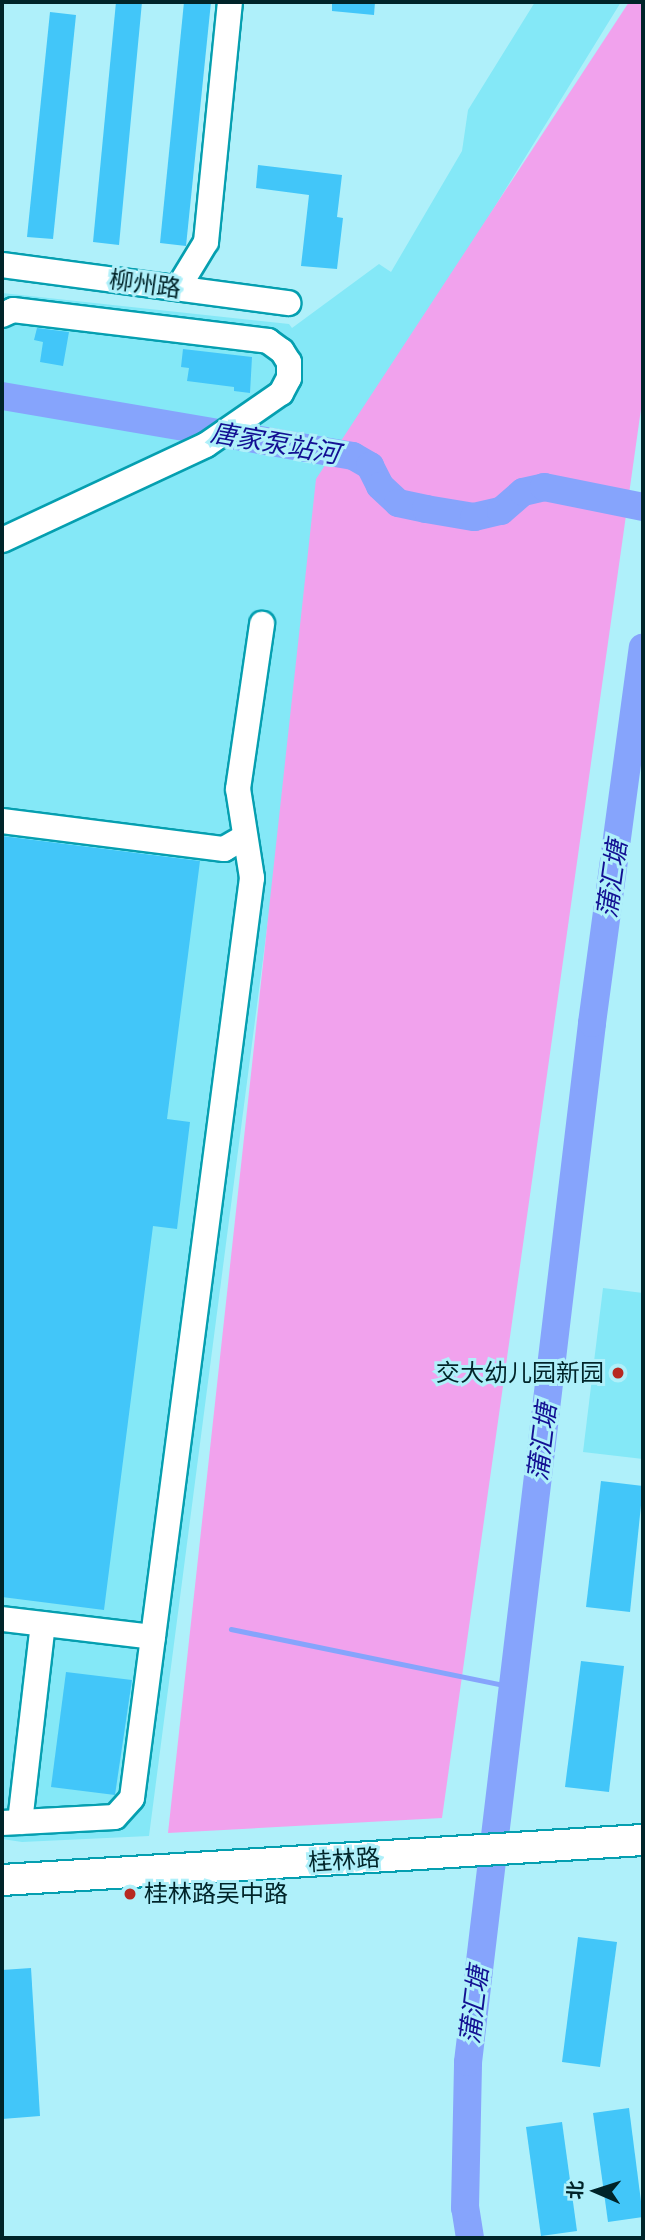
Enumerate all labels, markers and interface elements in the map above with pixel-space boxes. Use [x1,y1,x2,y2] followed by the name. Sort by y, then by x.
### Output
[107,265,183,303] street label: 柳州路
[208,416,342,470] water label: 唐家泵站河
[591,838,633,920] water label: 蒲汇塘
[436,1359,604,1387] place label: 交大幼儿园新园
[610,1365,626,1381] marker: 交大幼儿园新园
[522,1401,562,1483] water label: 蒲汇塘
[307,1843,381,1877] street label: 桂林路
[144,1880,288,1908] place label: 桂林路吴中路
[122,1886,138,1902] marker: 桂林路吴中路
[454,1964,494,2046] water label: 蒲汇塘
[561,2156,631,2226] north arrow
[563,2180,588,2200] text: 北

